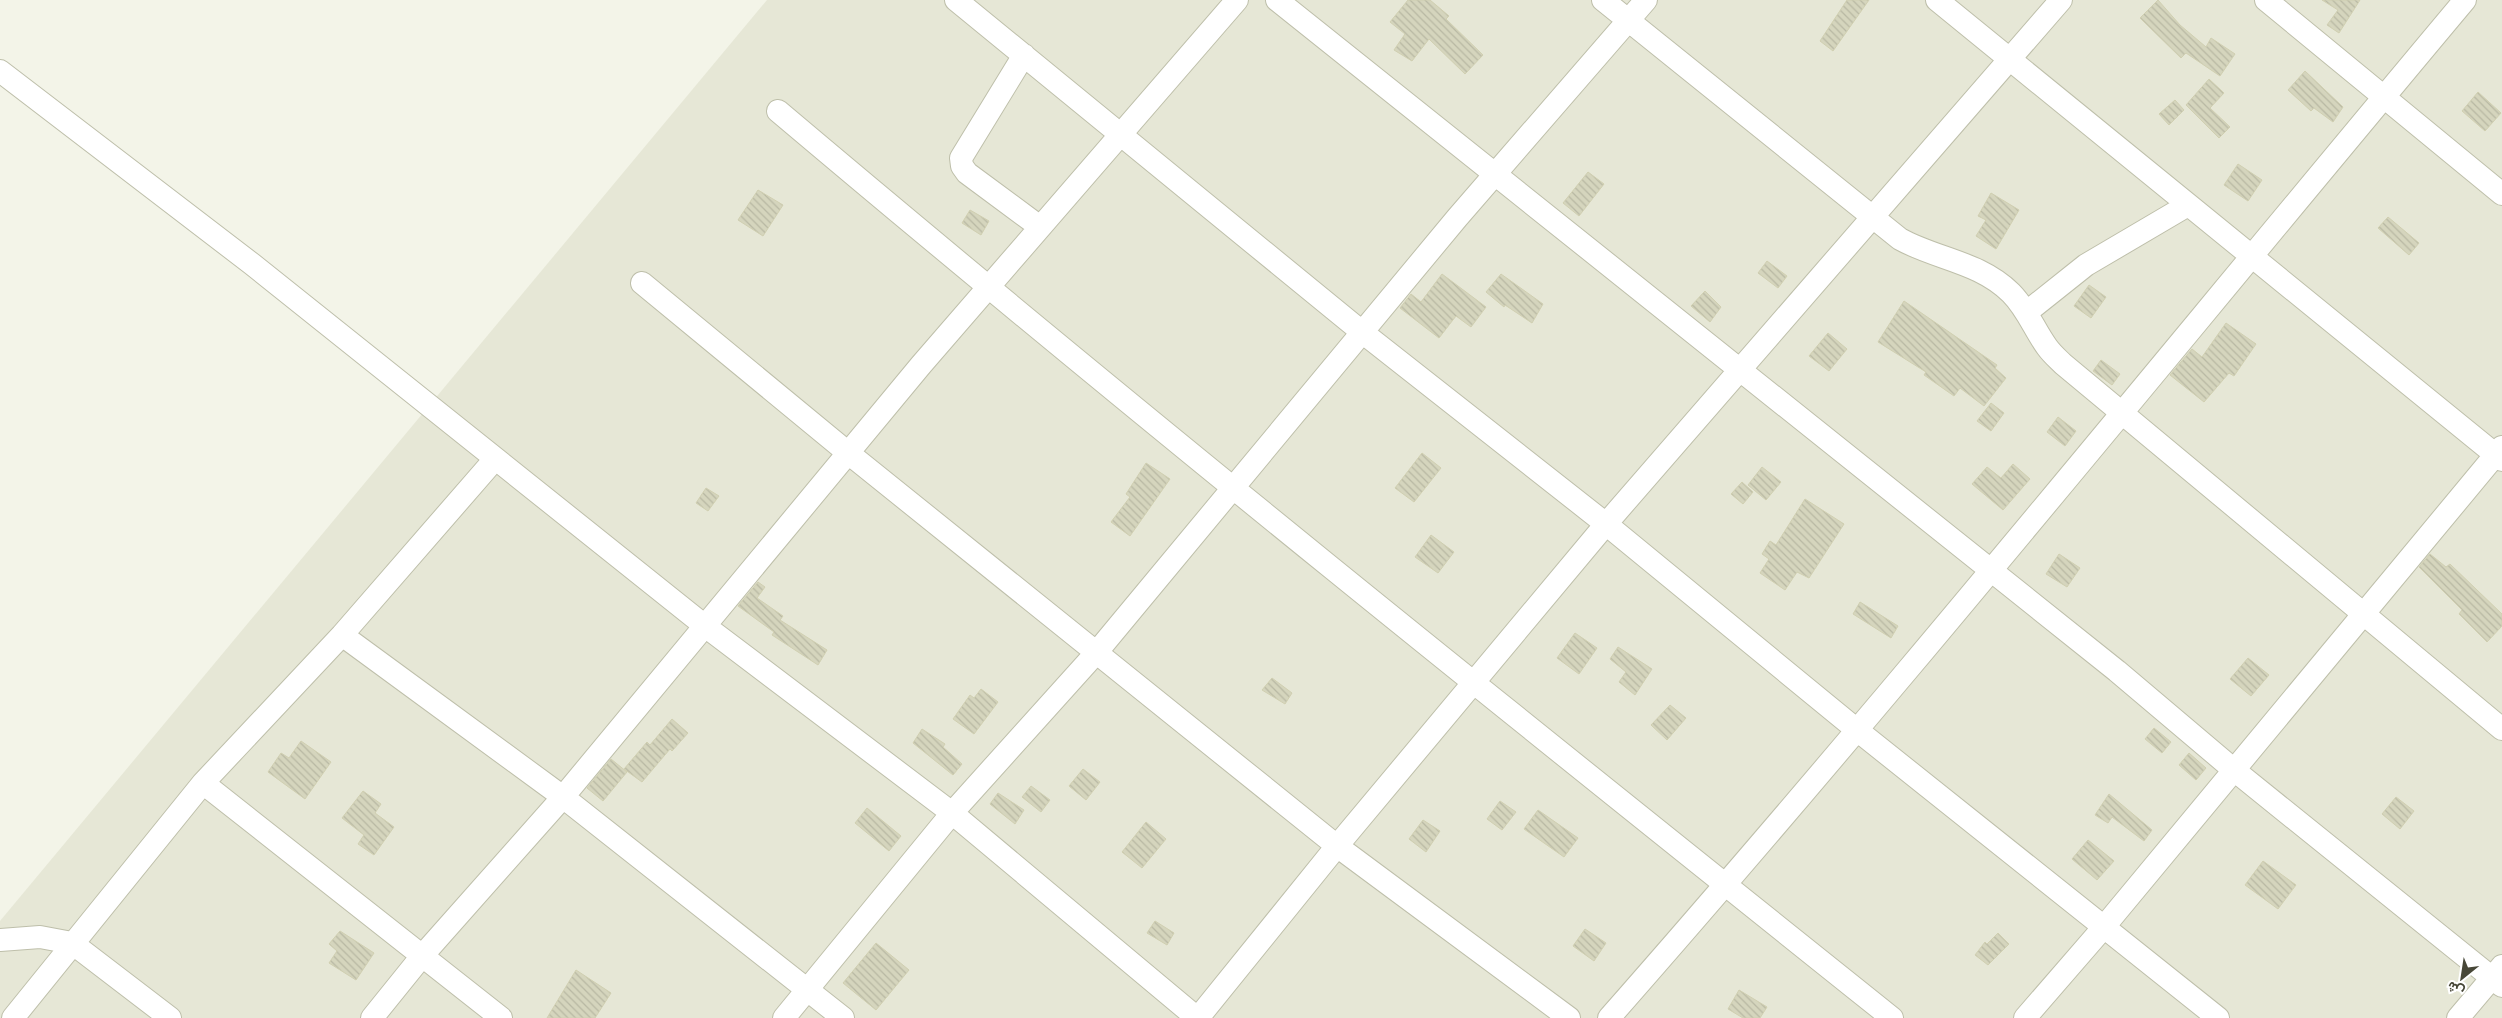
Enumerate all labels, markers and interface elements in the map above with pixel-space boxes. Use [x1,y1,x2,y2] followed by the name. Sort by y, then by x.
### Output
[2437,953,2487,1003] north arrow
[2444,977,2467,1000] text: ش

